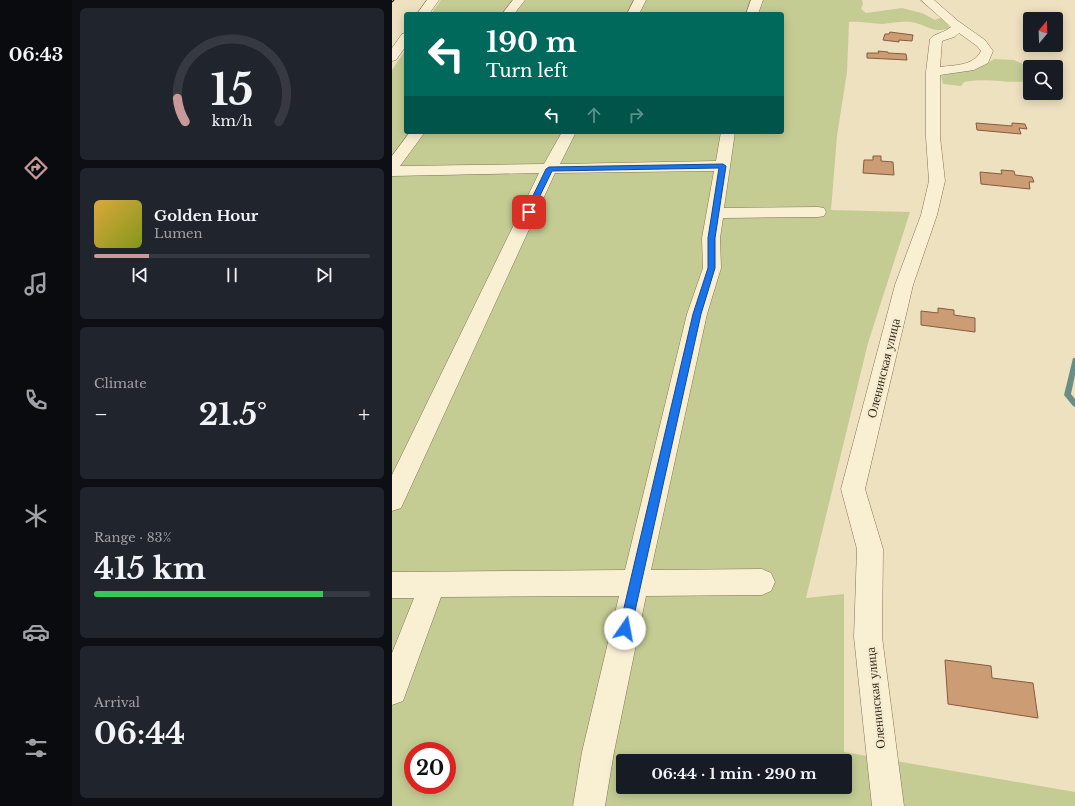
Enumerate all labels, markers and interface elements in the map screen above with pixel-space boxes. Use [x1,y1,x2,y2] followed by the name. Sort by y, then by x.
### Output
[1023,12,1063,52] north arrow
[1023,12,1063,100] map controls
[486,25,577,60] text: 190 m
[420,28,472,80] icon: left
[9,44,63,66] text: 06:43
[486,60,568,82] text: Turn left
[1023,60,1063,100] button: search
[211,65,253,116] text: 15
[541,104,563,126] icon: left
[583,104,605,126] icon: ahead
[625,104,647,126] icon: right
[212,111,252,129] text: km/h
[22,154,50,182] icon: directions
[512,195,546,229] pin
[518,201,540,223] icon: arrive
[154,206,258,225] text: Golden Hour
[154,225,203,242] text: Lumen
[129,264,151,286] icon: previous
[221,264,243,286] icon: pause
[313,264,335,286] icon: next
[22,270,50,298] icon: music
[863,316,904,420] street label: Оленинская улица
[94,375,147,392] text: Climate
[22,386,50,414] icon: phone
[199,396,267,433] text: 21.5°
[94,401,108,428] text: −
[358,401,370,428] text: +
[22,502,50,530] icon: climate
[94,529,171,546] text: Range · 83%
[94,550,206,587] text: 415 km
[604,608,646,650] position arrow
[22,618,50,646] icon: car
[862,646,889,750] street label: Оленинская улица
[94,694,140,711] text: Arrival
[94,715,185,752] text: 06:44
[22,734,50,762] icon: filters
[404,742,456,794] speed limit sign: 20
[651,764,817,783] text: 06:44 · 1 min · 290 m

